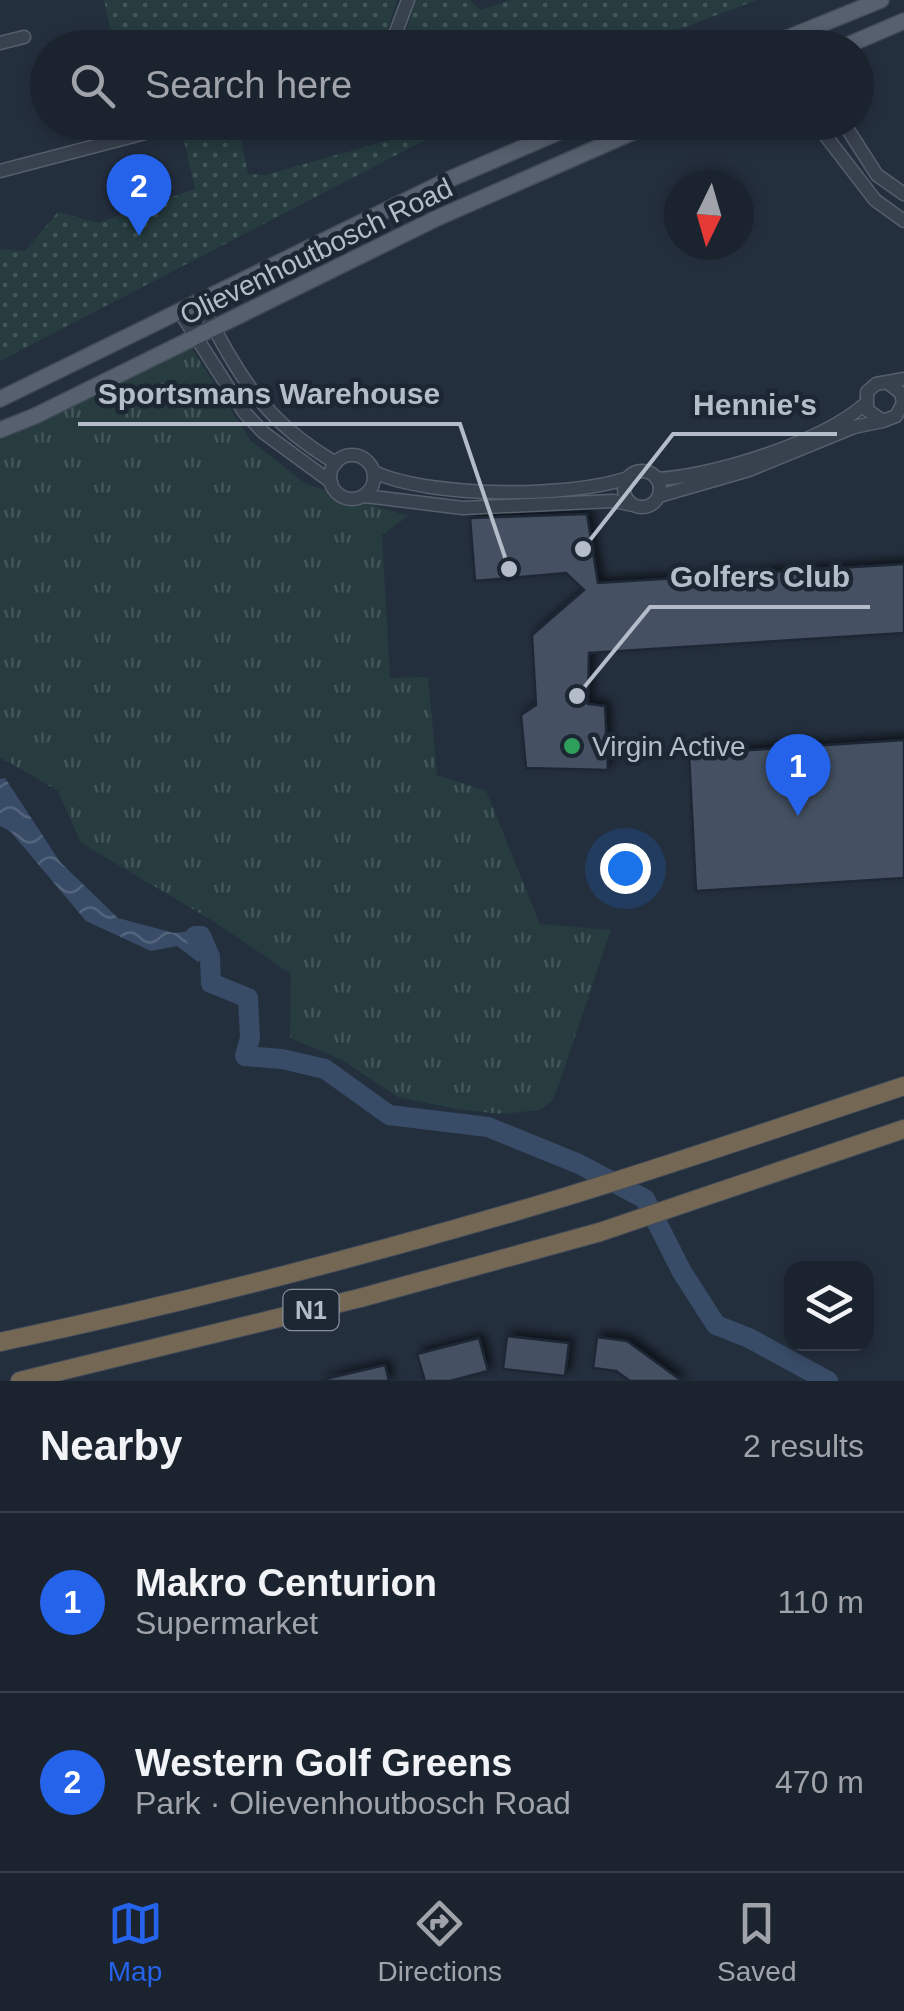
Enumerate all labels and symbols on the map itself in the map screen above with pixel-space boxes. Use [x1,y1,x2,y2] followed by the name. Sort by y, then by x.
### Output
[106,154,172,236] pin: 2
[664,170,754,260] north arrow
[175,172,457,331] street label: Olievenhoutbosch Road
[78,364,460,424] callout: Sportsmans Warehouse
[673,374,837,434] callout: Hennie's
[98,377,440,410] text: Sportsmans Warehouse
[693,388,817,421] text: Hennie's
[650,547,870,607] callout: Golfers Club
[670,560,850,593] text: Golfers Club
[592,731,746,762] place label: Virgin Active
[766,734,830,816] pin: 1
[561,735,583,757] marker: Virgin Active
[600,843,651,894] your location
[284,1290,338,1330] road number: N1

